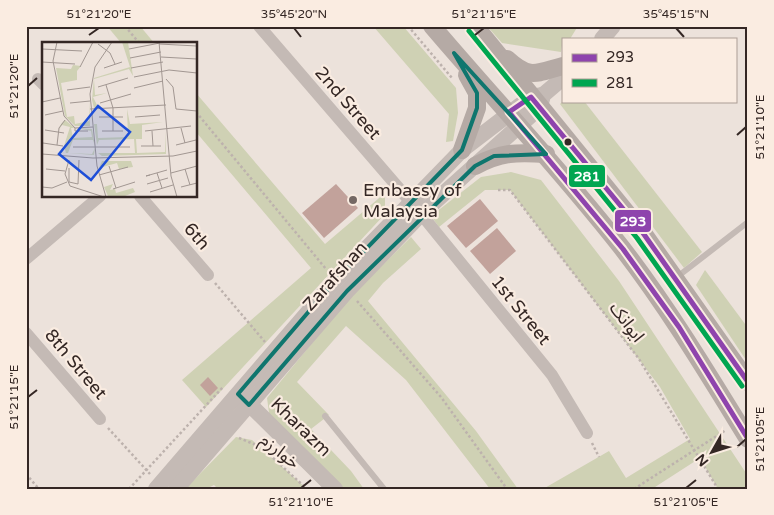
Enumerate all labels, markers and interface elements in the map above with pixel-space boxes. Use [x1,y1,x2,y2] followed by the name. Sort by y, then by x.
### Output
[66,7,132,21] text: 51°21'20"E
[261,7,327,21] text: 35°45'20"N
[451,7,517,21] text: 51°21'15"E
[643,7,709,21] text: 35°45'15"N
[562,38,736,102] legend
[42,42,198,198] inset map
[606,48,634,66] text: 293
[7,53,21,119] text: 51°21'20"E
[310,62,386,144] street label: 2nd Street
[606,74,634,92] text: 281
[753,94,767,160] text: 51°21'10"E
[563,137,573,147] unlabelled marker
[568,164,606,188] line badge: 281
[574,168,600,185] text: 281
[363,179,462,222] place label: Embassy of Malaysia
[347,194,359,206] marker: Embassy of Malaysia
[614,209,652,233] line badge: 293
[620,213,646,230] text: 293
[179,218,215,254] street label: 6th
[298,237,372,315] street label: Zarafshan
[486,271,556,349] street label: 1st Street
[605,297,649,347] street label: ایوانک
[40,324,112,404] street label: 8th Street
[7,364,21,430] text: 51°21'15"E
[266,393,336,461] street label: Kharazm
[753,406,767,472] text: 51°21'05"E
[686,428,736,478] north arrow
[254,429,304,476] street label: خوارزم
[692,450,712,470] text: N
[268,495,334,509] text: 51°21'10"E
[653,495,719,509] text: 51°21'05"E

